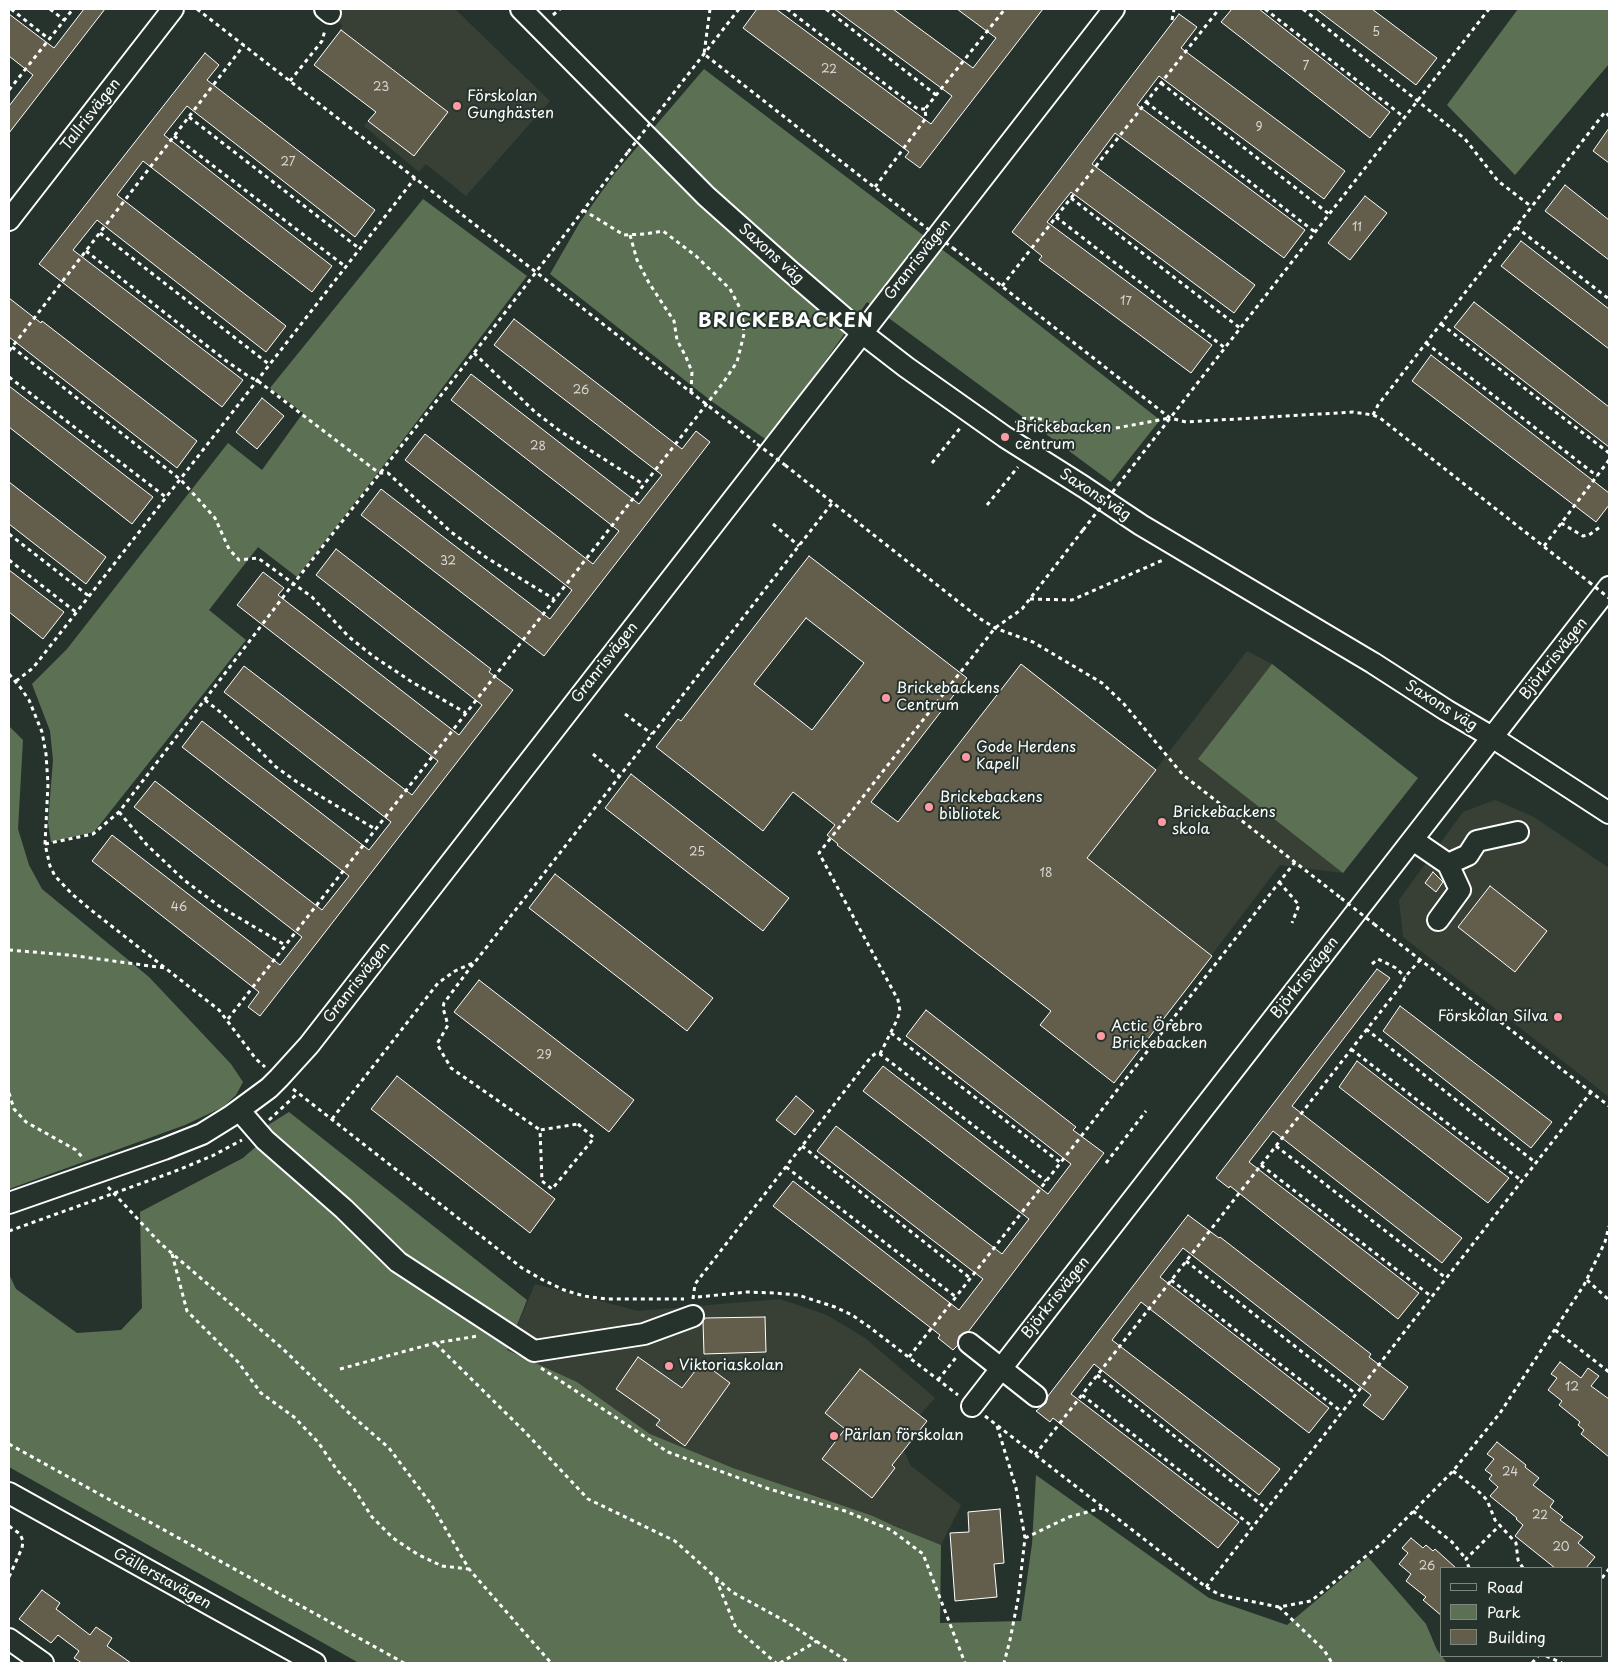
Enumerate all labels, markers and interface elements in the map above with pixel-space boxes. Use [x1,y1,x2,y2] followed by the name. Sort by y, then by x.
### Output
[1372,26,1380,40] house number: 5
[1303,60,1309,74] house number: 7
[821,63,837,77] house number: 22
[57,75,125,155] street label: Tallrisvägen
[373,81,389,95] house number: 23
[467,88,554,123] place label: Förskolan Gunghästen
[451,100,463,112] marker: Förskolan Gunghästen
[1255,121,1263,135] house number: 9
[281,156,295,170] house number: 27
[881,216,955,304] street label: Granrisvägen
[735,220,807,288] street label: Saxons väg
[1352,221,1362,235] house number: 11
[1120,295,1132,309] house number: 17
[697,309,875,333] district label: BRICKEBACKEN
[573,384,589,398] house number: 26
[1015,419,1111,454] place label: Brickebacken centrum
[999,431,1011,443] marker: Brickebacken centrum
[530,440,546,454] house number: 28
[1056,465,1134,525] street label: Saxons väg
[440,555,456,569] house number: 32
[1516,614,1592,704] street label: Björkrisvägen
[568,619,642,707] street label: Granrisvägen
[1402,677,1480,735] street label: Saxons väg
[896,680,999,715] place label: Brickebackens Centrum
[880,692,892,704] marker: Brickebackens Centrum
[976,739,1076,774] place label: Gode Herdens Kapell
[960,751,972,763] marker: Gode Herdens Kapell
[939,789,1042,824] place label: Brickebackens bibliotek
[923,801,935,813] marker: Brickebackens bibliotek
[1172,804,1275,839] place label: Brickebackens skola
[1156,816,1168,828] marker: Brickebackens skola
[689,846,705,860] house number: 25
[1040,867,1052,881] house number: 18
[171,901,187,915] house number: 46
[1267,933,1343,1023] street label: Björkrisvägen
[320,939,394,1027] street label: Granrisvägen
[1438,1008,1548,1026] place label: Förskolan Silva
[1552,1011,1564,1023] marker: Förskolan Silva
[1111,1018,1207,1053] place label: Actic Örebro Brickebacken
[1095,1030,1107,1042] marker: Actic Örebro Brickebacken
[536,1049,552,1063] house number: 29
[1018,1253,1094,1343] street label: Björkrisvägen
[679,1357,784,1375] place label: Viktoriaskolan
[663,1360,675,1372] marker: Viktoriaskolan
[1565,1381,1579,1395] house number: 12
[844,1427,964,1445] place label: Pärlan förskolan
[828,1430,840,1442] marker: Pärlan förskolan
[1502,1466,1518,1480] house number: 24
[1532,1509,1548,1523] house number: 22
[1552,1541,1570,1555] house number: 20
[110,1545,214,1613] street label: Gällerstavägen
[1419,1560,1435,1574] house number: 26
[1440,1567,1603,1657] legend
[1487,1575,1523,1598] text: Road
[1487,1600,1521,1623] text: Park
[1487,1625,1546,1648] text: Building

